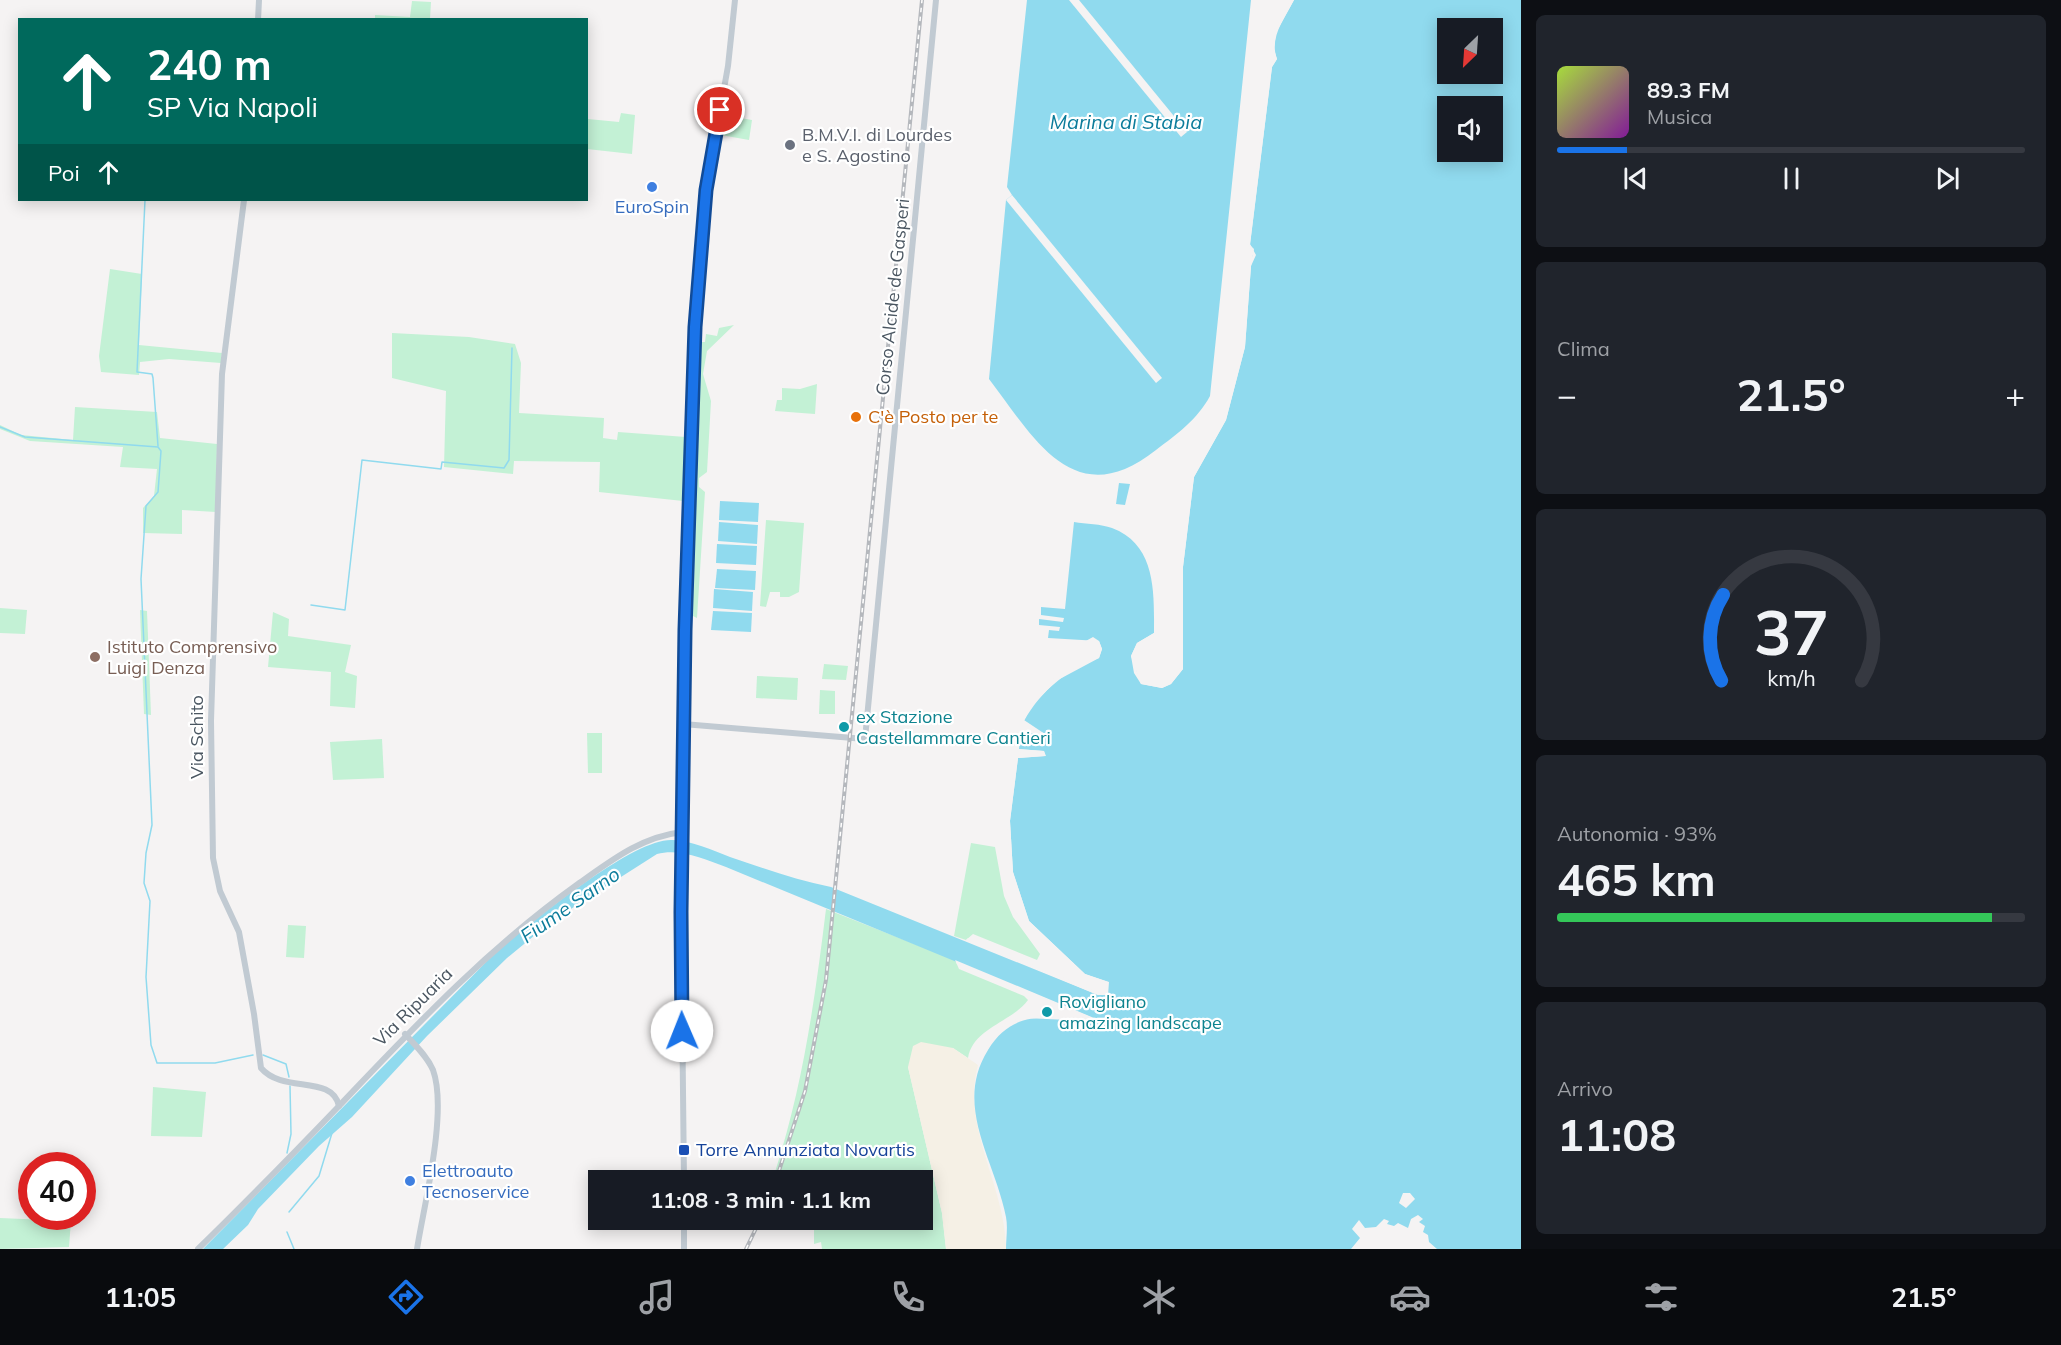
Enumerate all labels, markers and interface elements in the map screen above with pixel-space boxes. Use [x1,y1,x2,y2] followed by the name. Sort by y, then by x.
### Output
[1437,18,1503,84] north arrow
[1437,18,1503,162] map controls
[147,38,272,91] text: 240 m
[48,42,126,120] icon: ahead
[1647,76,1730,104] text: 89.3 FM
[694,84,745,135] pin
[147,90,318,124] text: SP Via Napoli
[703,93,736,126] icon: arrive
[1437,96,1503,162] button: sound
[1647,104,1712,129] text: Musica
[1050,109,1202,134] water label: Marina di Stabia
[802,123,952,167] place label: B.M.V.I. di Lourdes e S. Agostino
[783,138,797,152] marker: B.M.V.I. di Lourdes e S. Agostino
[92,156,125,189] icon: ahead
[48,159,80,187] text: Poi
[1619,162,1652,195] icon: previous
[1775,162,1808,195] icon: pause
[1931,162,1964,195] icon: next
[645,180,659,194] marker: EuroSpin
[615,195,689,218] place label: EuroSpin
[871,197,914,397] street label: Corso Alcide de Gasperi
[1557,336,1610,361] text: Clima
[1736,366,1846,422] text: 21.5°
[1557,374,1577,415] text: −
[2005,374,2025,415] text: +
[868,405,998,428] place label: C'è Posto per te
[849,410,863,424] marker: C'è Posto per te
[1754,593,1828,672] text: 37
[107,635,277,679] place label: Istituto Comprensivo Luigi Denza
[88,650,102,664] marker: Istituto Comprensivo Luigi Denza
[1767,665,1815,692] text: km/h
[185,695,208,779] street label: Via Schito
[856,705,1051,749] place label: ex Stazione Castellammare Cantieri
[837,720,851,734] marker: ex Stazione Castellammare Cantieri
[1557,821,1717,846] text: Autonomia · 93%
[1557,851,1716,907] text: 465 km
[515,861,624,948] water label: Fiume Sarno
[368,962,457,1051] street label: Via Ripuaria
[1059,990,1222,1034] place label: Rovigliano amazing landscape
[650,999,714,1063] position arrow
[1040,1005,1054,1019] marker: Rovigliano amazing landscape
[1557,1076,1613,1101] text: Arrivo
[1557,1106,1676,1162] text: 11:08
[696,1138,915,1161] place label: Torre Annunziata Novartis
[677,1143,691,1157] marker: Torre Annunziata Novartis
[18,1152,96,1230] speed limit sign: 40
[422,1159,529,1203] place label: Elettroauto Tecnoservice
[403,1174,417,1188] marker: Elettroauto Tecnoservice
[650,1186,871,1214] text: 11:08 · 3 min · 1.1 km
[385,1276,427,1318] icon: directions
[636,1276,678,1318] icon: music
[887,1276,929,1318] icon: phone
[1138,1276,1180,1318] icon: climate
[1389,1276,1431,1318] icon: car
[1640,1276,1682,1318] icon: filters
[104,1280,176,1314] text: 11:05
[1891,1280,1956,1314] text: 21.5°

